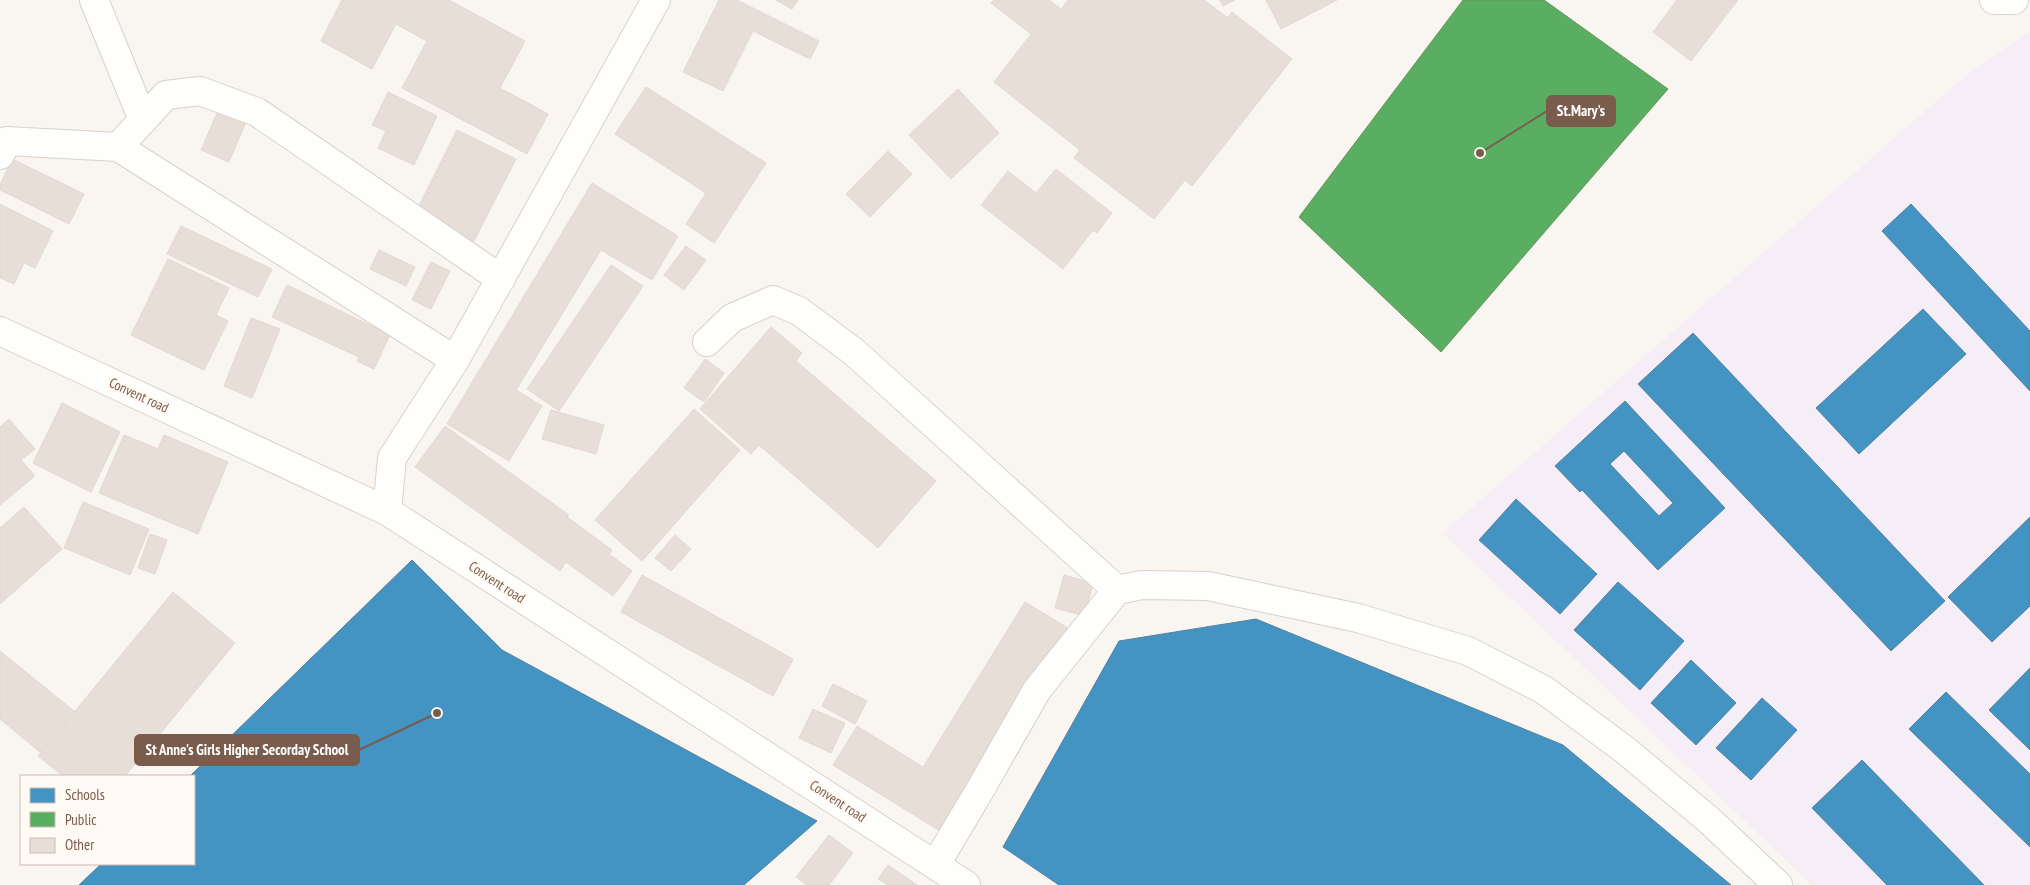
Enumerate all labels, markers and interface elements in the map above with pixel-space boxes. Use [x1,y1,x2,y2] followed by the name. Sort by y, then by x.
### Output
[1547,96,1615,126] callout: St.Mary's
[1557,101,1605,120] text: St.Mary's
[106,373,172,417] street label: Convent road
[465,557,529,607] street label: Convent road
[135,735,359,765] callout: St Anne's Girls Higher Secorday School
[146,740,349,759] text: St Anne's Girls Higher Secorday School
[20,775,195,865] legend
[806,776,870,826] street label: Convent road
[65,785,105,804] text: Schools
[65,810,97,829] text: Public
[65,835,95,854] text: Other

